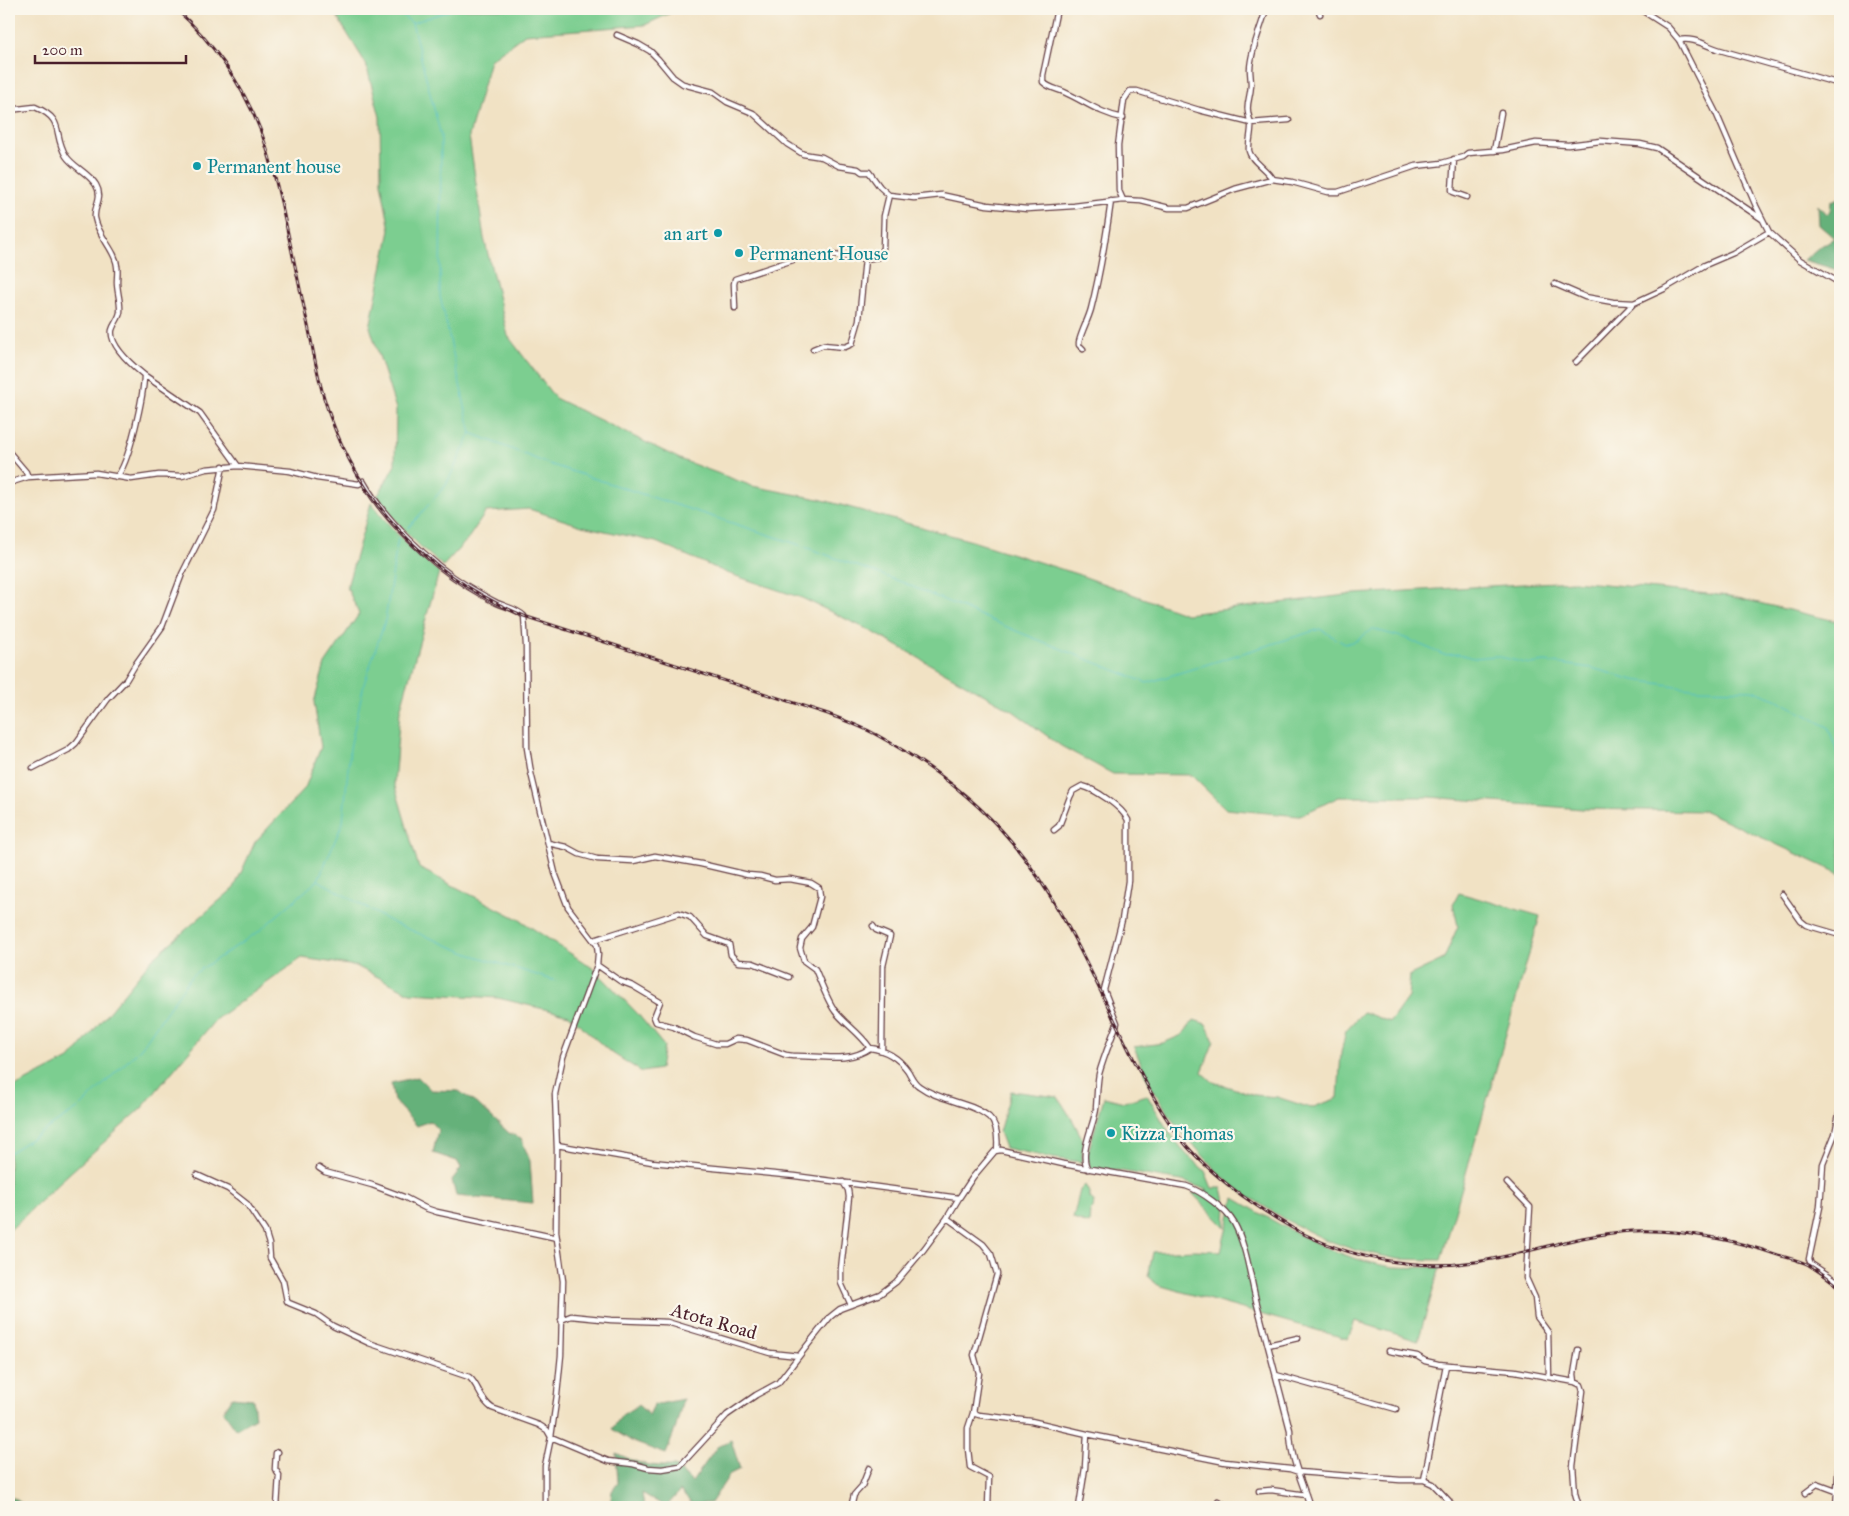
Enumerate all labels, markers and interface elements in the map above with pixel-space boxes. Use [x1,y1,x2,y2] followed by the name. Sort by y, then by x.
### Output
[35,32,186,64] scale bar
[42,41,83,59] text: 200 m
[207,155,341,178] place label: Permanent house
[191,160,203,172] marker: Permanent house
[664,222,708,245] place label: an art
[712,227,724,239] marker: an art
[749,242,889,265] place label: Permanent House
[733,247,745,259] marker: Permanent House
[1121,1122,1234,1145] place label: Kizza Thomas
[1105,1127,1117,1139] marker: Kizza Thomas
[667,1297,760,1344] street label: Atota Road

